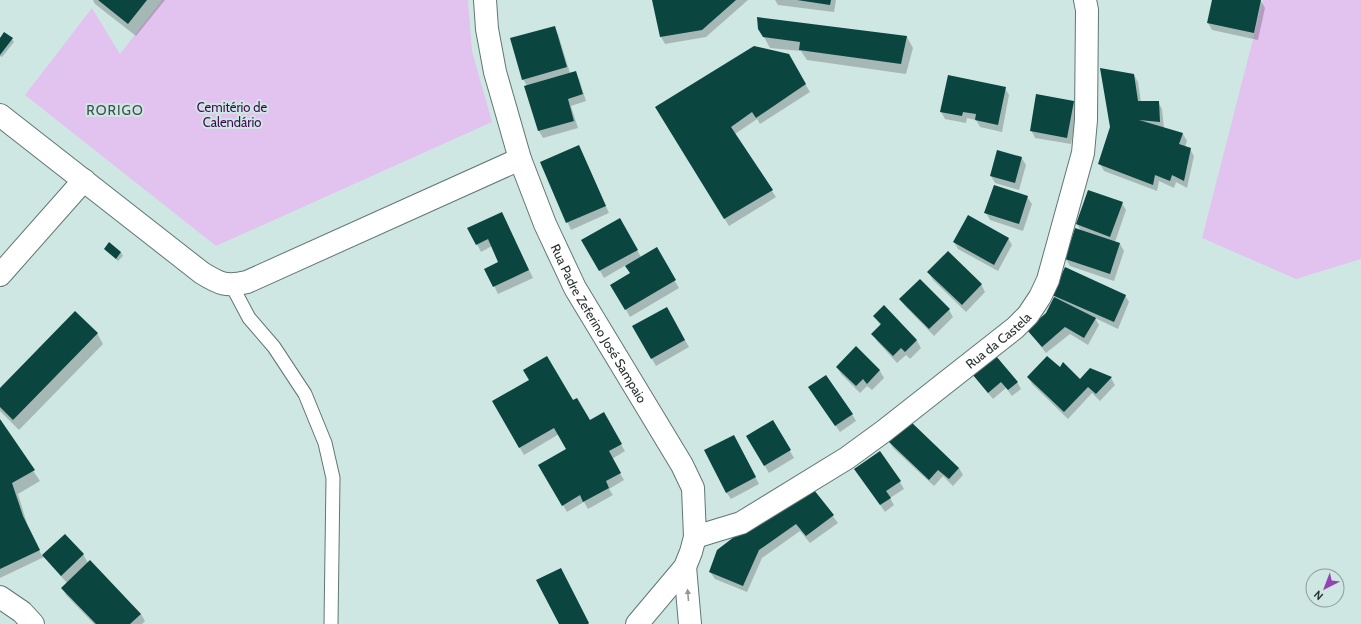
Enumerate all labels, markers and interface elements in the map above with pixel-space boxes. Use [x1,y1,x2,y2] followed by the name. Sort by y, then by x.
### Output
[197,99,268,130] park label: Cemitério de Calendário
[86,101,144,119] district label: RORIGO
[547,241,650,406] street label: Rua Padre Zeferino José Sampaio
[962,308,1035,372] street label: Rua da Castela
[1305,568,1345,608] north arrow
[1311,588,1326,603] text: N
[684,589,691,601] one-way arrow

